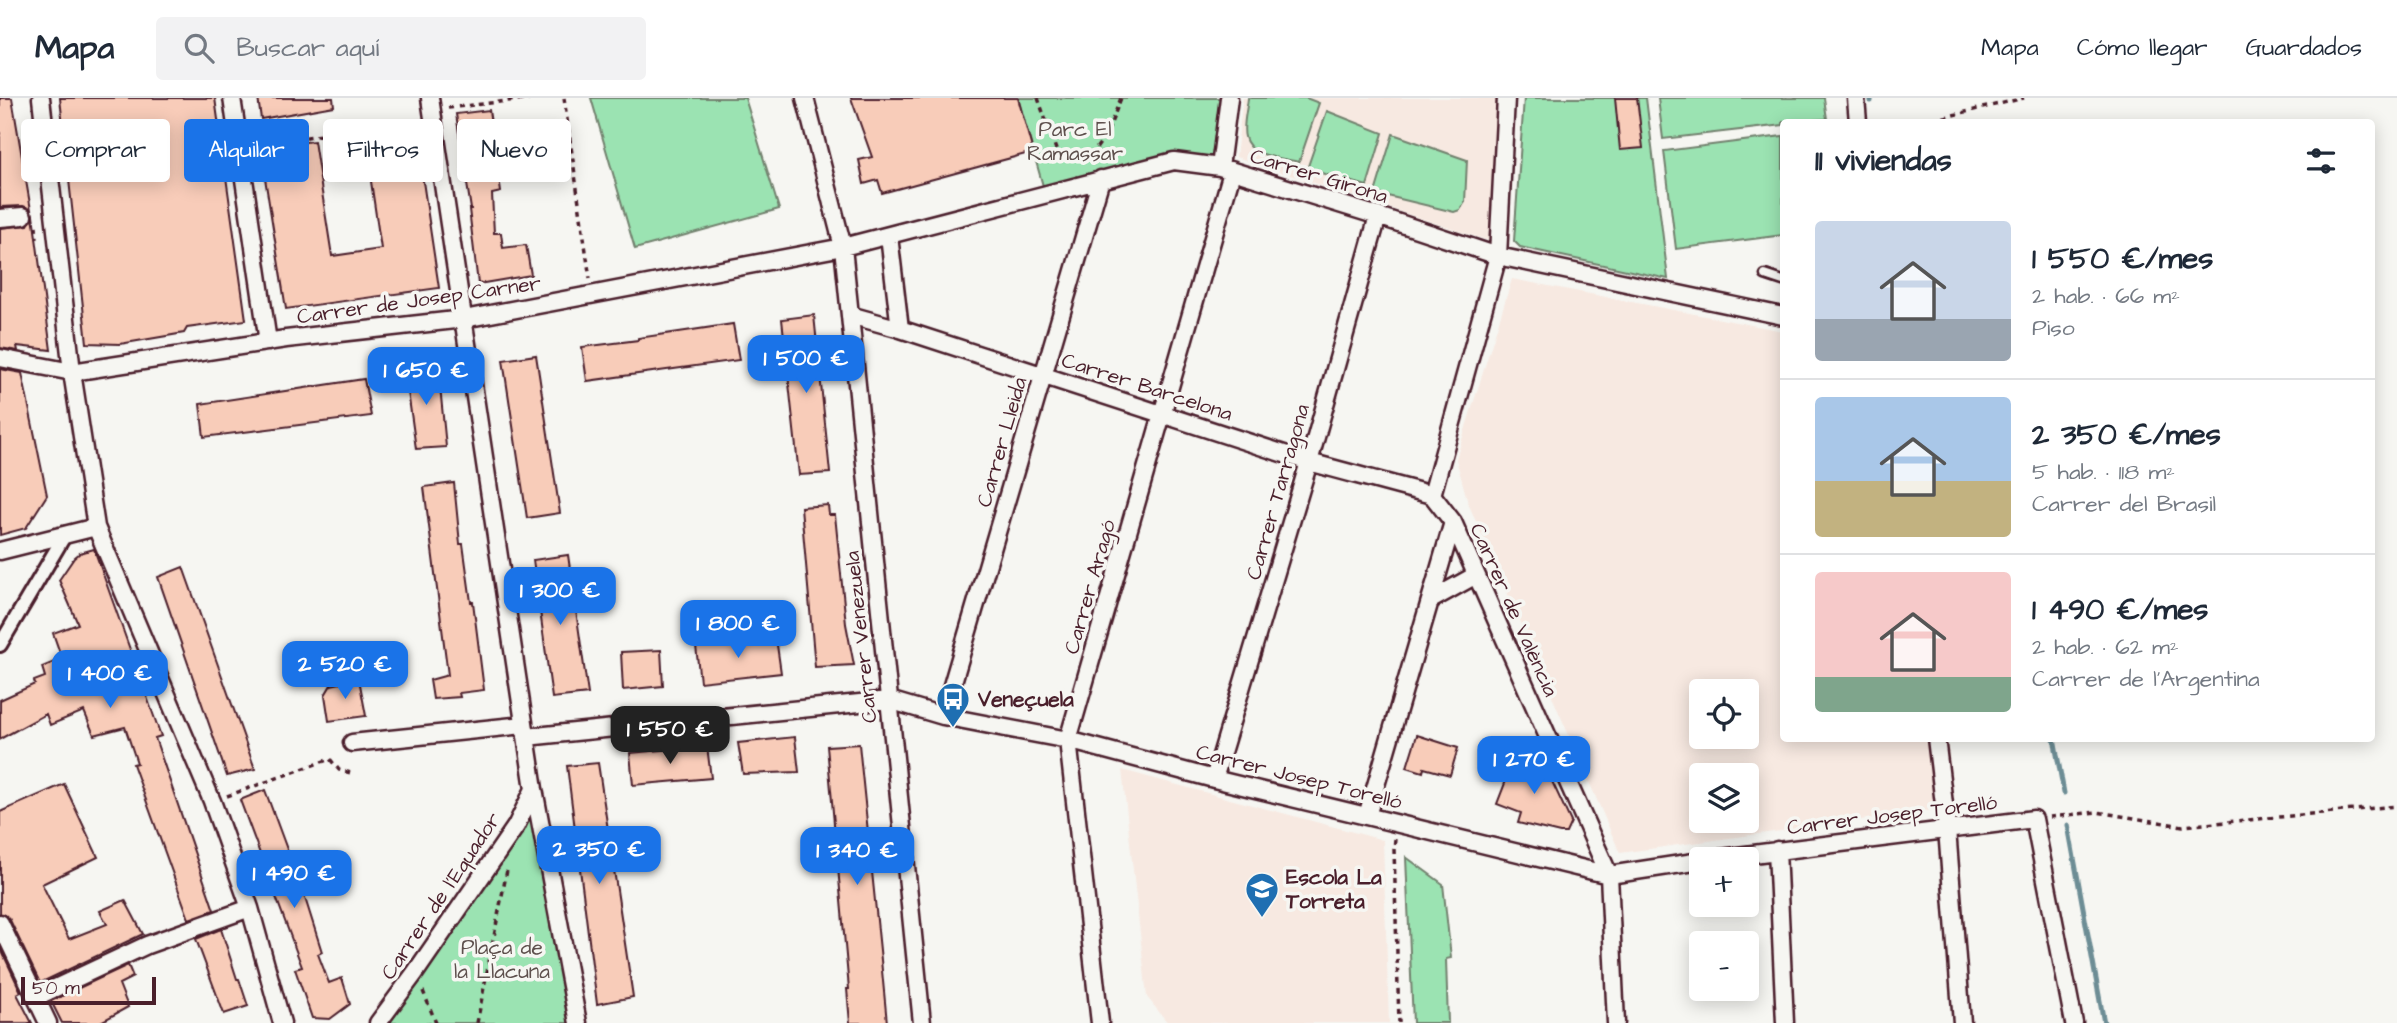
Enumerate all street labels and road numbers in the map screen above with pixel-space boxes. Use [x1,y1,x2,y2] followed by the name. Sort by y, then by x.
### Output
[1247,141,1392,211] street label: Carrer Girona
[295,268,543,332] street label: Carrer de Josep Carner
[1058,346,1237,428] street label: Carrer Barcelona
[970,373,1034,510] street label: Carrer Lleida
[1239,400,1319,584] street label: Carrer Tarragona
[1057,516,1125,658] street label: Carrer Aragó
[1463,519,1565,701] street label: Carrer de València
[838,549,884,724] street label: Carrer Venezuela
[1193,737,1405,818] street label: Carrer Josep Torelló
[1785,788,1999,843] street label: Carrer Josep Torelló
[374,806,508,985] street label: Carrer de l'Equador

